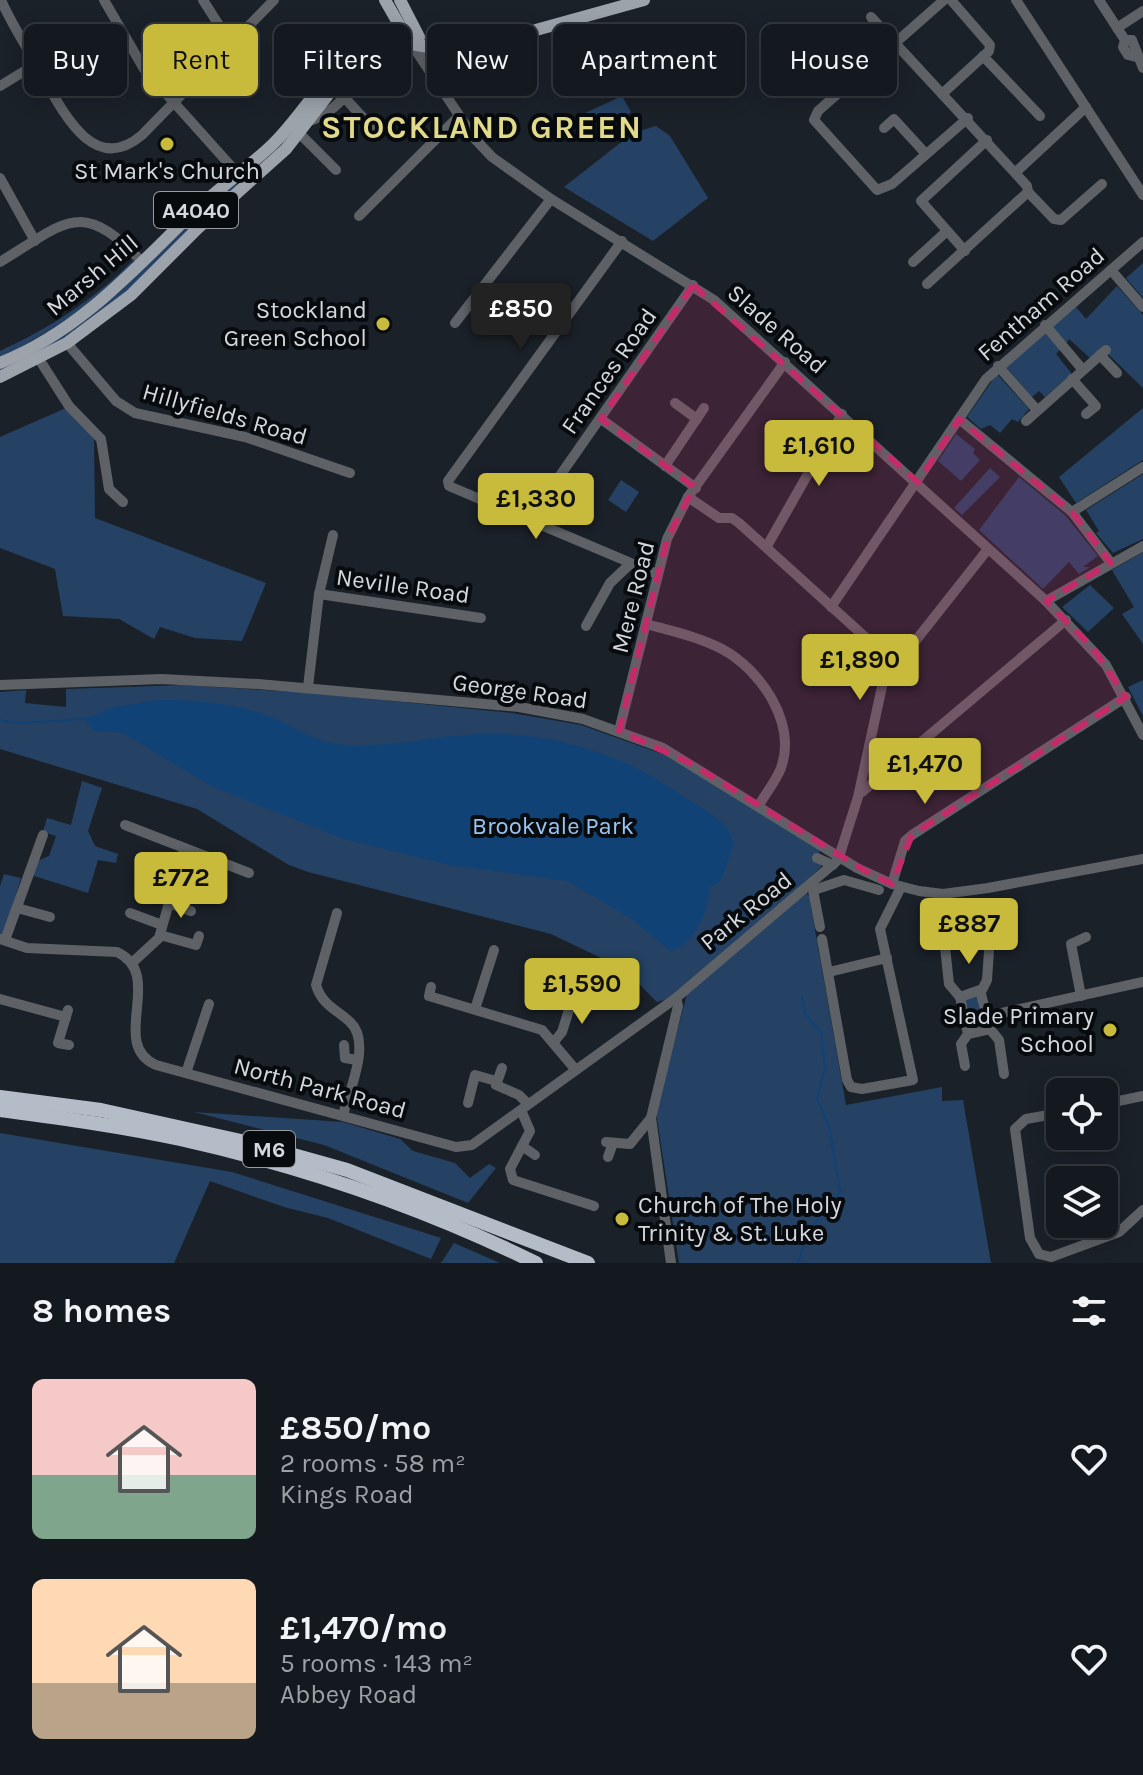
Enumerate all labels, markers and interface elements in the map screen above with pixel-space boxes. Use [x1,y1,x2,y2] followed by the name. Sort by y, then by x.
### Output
[24,24,127,96] chip: Buy
[143,24,258,96] chip: Rent
[274,24,411,96] chip: Filters
[427,24,537,96] chip: New
[553,24,745,96] chip: Apartment
[761,24,897,96] chip: House
[321,109,643,146] district label: STOCKLAND GREEN
[158,135,176,153] marker: St Mark's Church
[74,157,260,185] place label: St Mark's Church
[154,192,238,228] road number: A4040
[40,228,144,322] street label: Marsh Hill
[972,241,1110,367] street label: Fentham Road
[722,278,832,380] street label: Slade Road
[474,283,568,351] pin: £850
[489,293,553,324] text: £850
[224,296,367,352] place label: Stockland Green School
[555,303,663,439] street label: Frances Road
[374,315,392,333] marker: Stockland Green School
[139,377,311,451] street label: Hillyfields Road
[754,420,884,488] pin: £1,610
[783,430,855,461] text: £1,610
[471,473,601,541] pin: £1,330
[496,483,576,514] text: £1,330
[606,538,660,656] street label: Mere Road
[334,563,472,609] street label: Neville Road
[795,634,925,702] pin: £1,890
[820,644,900,675] text: £1,890
[451,668,589,714] street label: George Road
[860,738,990,806] pin: £1,470
[887,748,963,779] text: £1,470
[472,812,634,840] park label: Brookvale Park
[134,852,228,920] pin: £772
[152,862,210,893] text: £772
[695,866,797,956] street label: Park Road
[922,898,1016,966] pin: £887
[938,908,1000,939] text: £887
[517,958,647,1026] pin: £1,590
[543,968,621,999] text: £1,590
[943,1002,1094,1058] place label: Slade Primary School
[1101,1021,1119,1039] marker: Slade Primary School
[231,1052,409,1124] street label: North Park Road
[1046,1078,1118,1238] map controls
[1046,1078,1118,1150] button: locate
[243,1131,295,1167] road number: M6
[1046,1166,1118,1238] button: layers
[638,1191,842,1247] place label: Church of The Holy Trinity & St. Luke
[613,1210,631,1228] marker: Church of The Holy Trinity & St. Luke
[1067,1289,1111,1333] icon: filters
[32,1291,171,1331] text: 8 homes
[280,1408,431,1448] text: £850/mo
[96,1411,192,1507] icon: home
[1067,1437,1111,1481] icon: heart
[280,1448,466,1479] text: 2 rooms · 58 m²
[280,1479,414,1510] text: Kings Road
[280,1608,447,1648] text: £1,470/mo
[96,1611,192,1707] icon: home
[1067,1637,1111,1681] icon: heart
[280,1648,473,1679] text: 5 rooms · 143 m²
[280,1679,417,1710] text: Abbey Road

